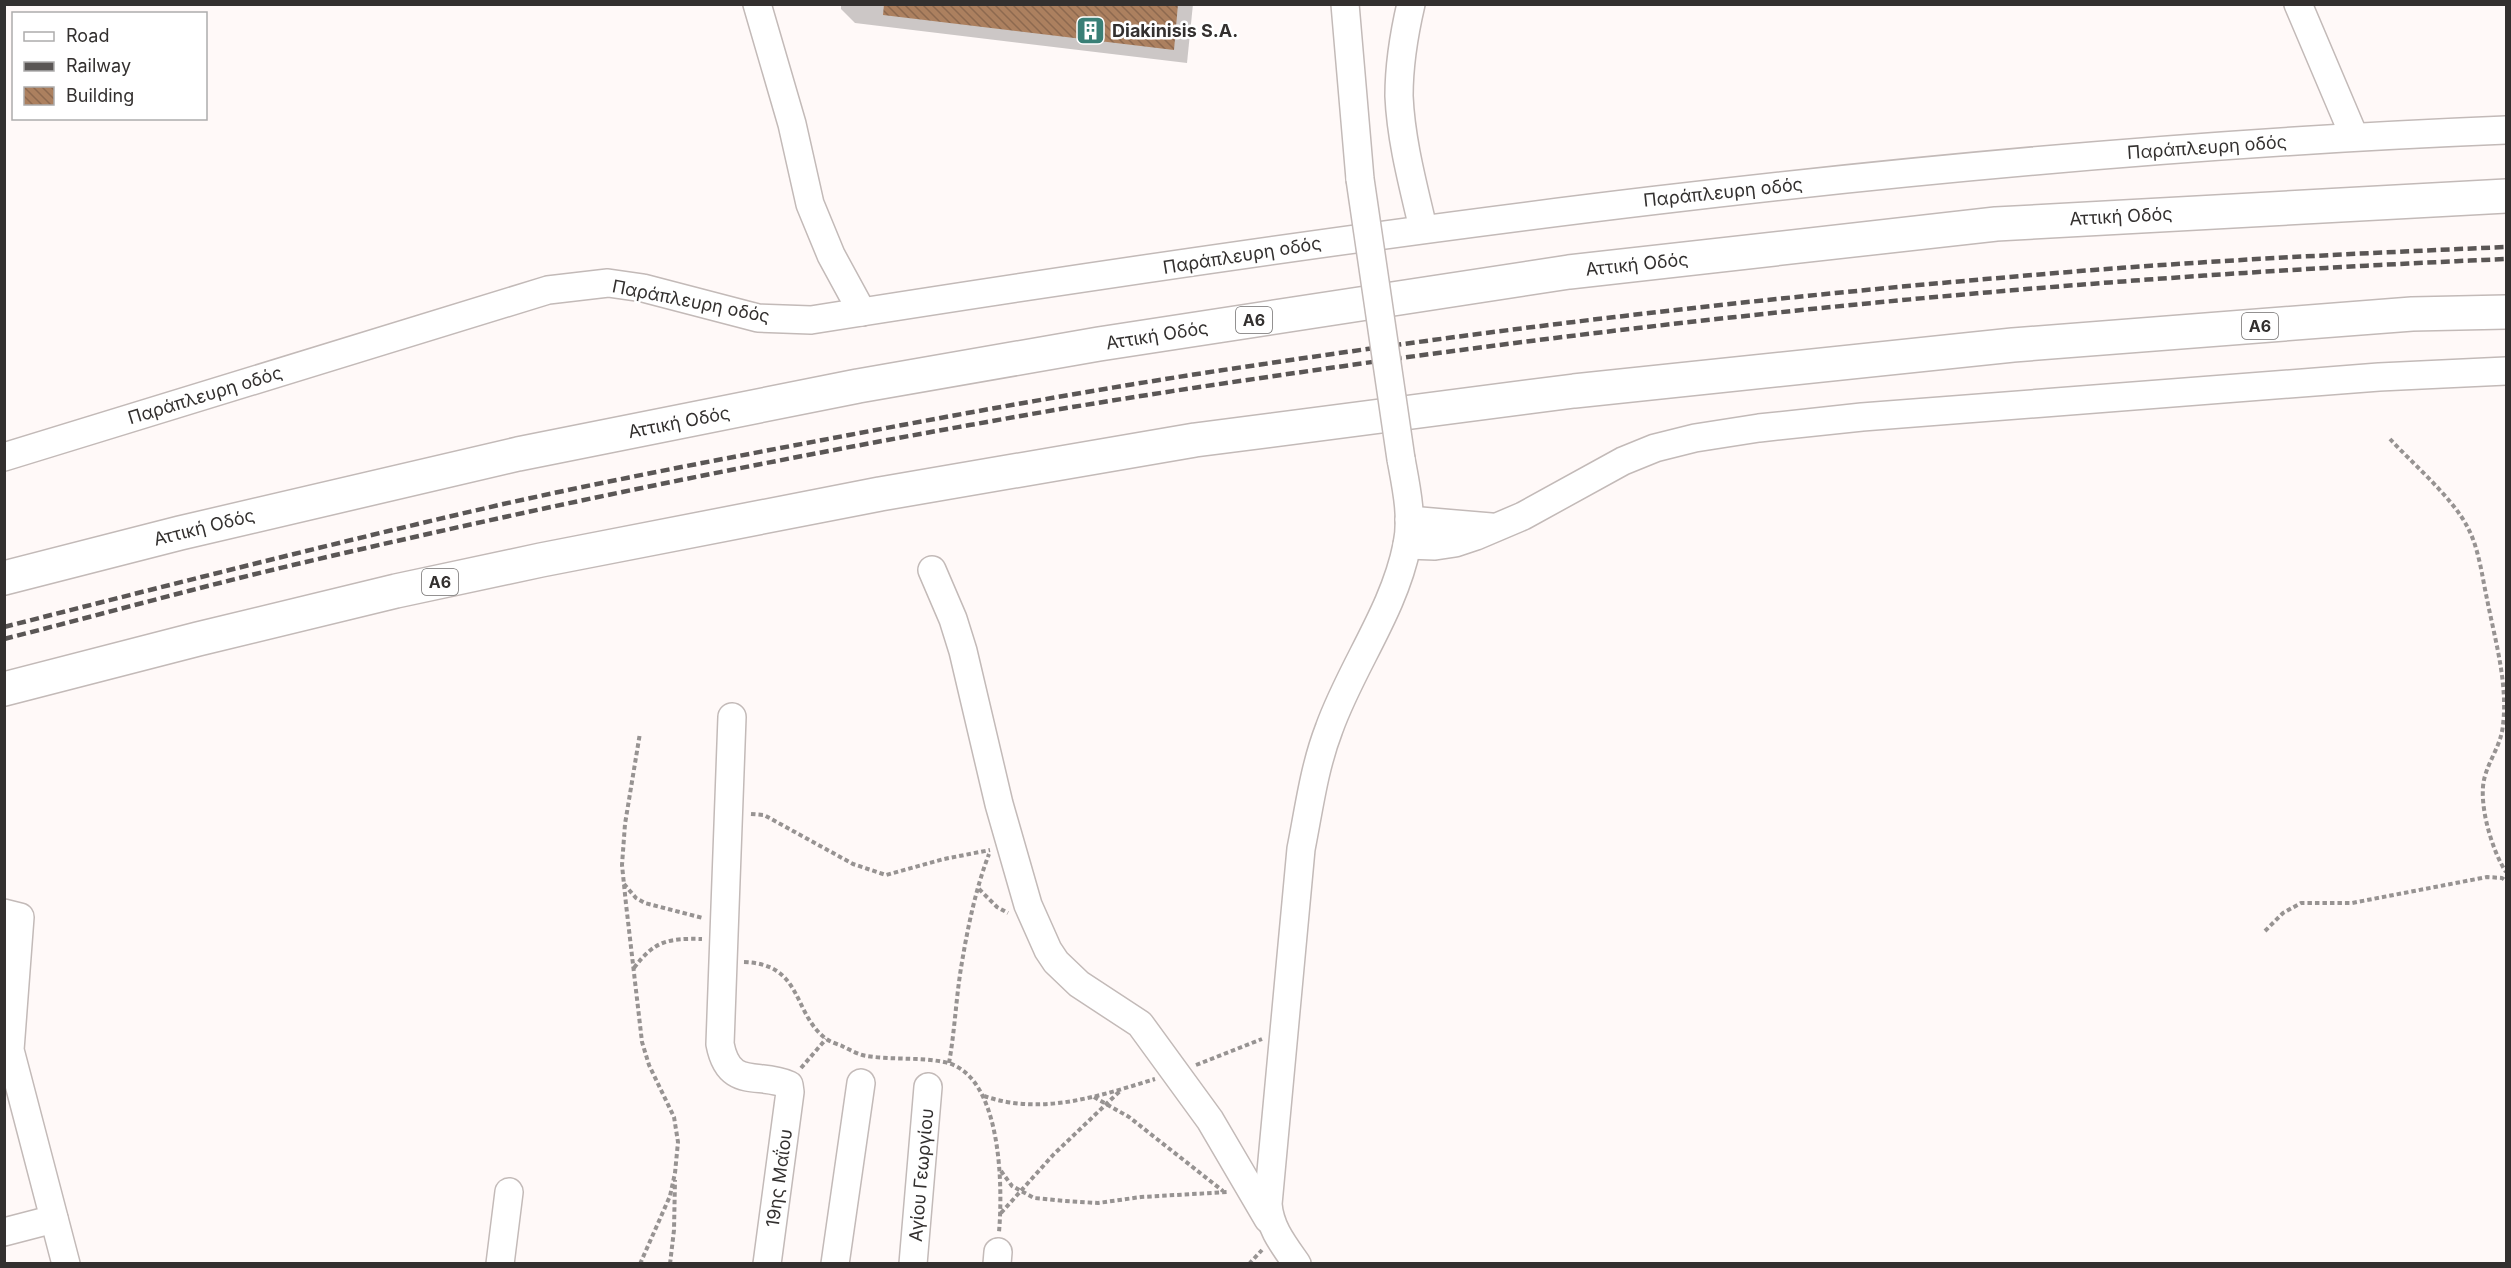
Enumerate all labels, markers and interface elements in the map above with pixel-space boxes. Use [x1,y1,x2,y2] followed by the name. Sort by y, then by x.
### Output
[12,12,207,120] legend
[1075,14,1107,46] building icon: Diakinisis S.A.
[1112,20,1238,41] place label: Diakinisis S.A.
[66,25,109,46] text: Road
[66,55,131,76] text: Railway
[66,85,134,106] text: Building
[2126,131,2288,163] street label: Παράπλευρη οδός
[1642,173,1804,211] street label: Παράπλευρη οδός
[2069,203,2173,229] street label: Αττική Οδός
[1161,232,1323,278] street label: Παράπλευρη οδός
[1585,248,1689,280] street label: Αττική Οδός
[610,275,772,327] street label: Παράπλευρη οδός
[1236,307,1272,333] road number: Α6
[2242,313,2278,339] road number: Α6
[1104,317,1210,353] street label: Αττική Οδός
[125,362,285,428] street label: Παράπλευρη οδός
[626,402,732,442] street label: Αττική Οδός
[151,504,257,550] street label: Αττική Οδός
[422,569,458,595] road number: Α6
[905,1107,937,1243] street label: Αγίου Γεωργίου
[761,1127,796,1229] street label: 19ης Μαΐου

